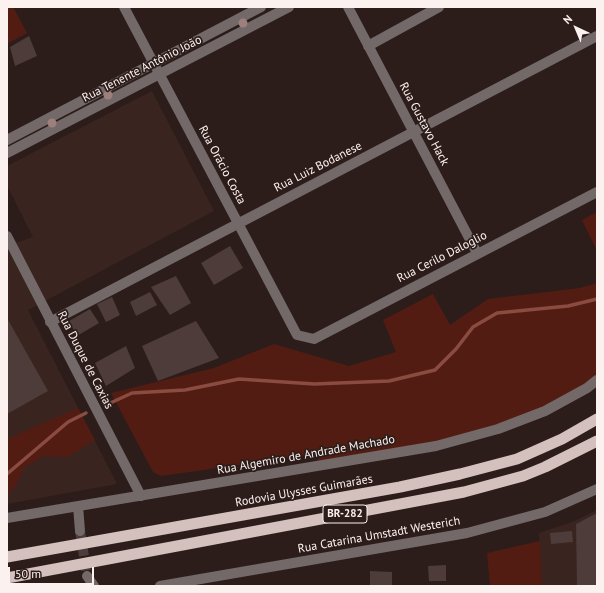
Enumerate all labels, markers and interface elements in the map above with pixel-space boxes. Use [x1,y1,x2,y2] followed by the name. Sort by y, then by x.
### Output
[556,8,596,48] north arrow
[560,12,575,27] text: N
[80,33,204,105] street label: Rua Tenente Antônio João
[396,80,452,168] street label: Rua Gustavo Hack
[195,123,249,207] street label: Rua Orácio Costa
[272,139,364,195] street label: Rua Luiz Bodanese
[395,228,489,286] street label: Rua Cerilo Daloglio
[54,309,116,411] street label: Rua Duque de Caxias
[216,432,396,478] street label: Rua Algemiro de Andrade Machado
[234,472,374,510] street label: Rodovia Ulysses Guimarães
[323,505,367,523] road number: BR-282
[297,514,461,556] street label: Rua Catarina Umstadt Westerich
[10,559,96,585] scale bar
[15,566,41,581] text: 50 m

